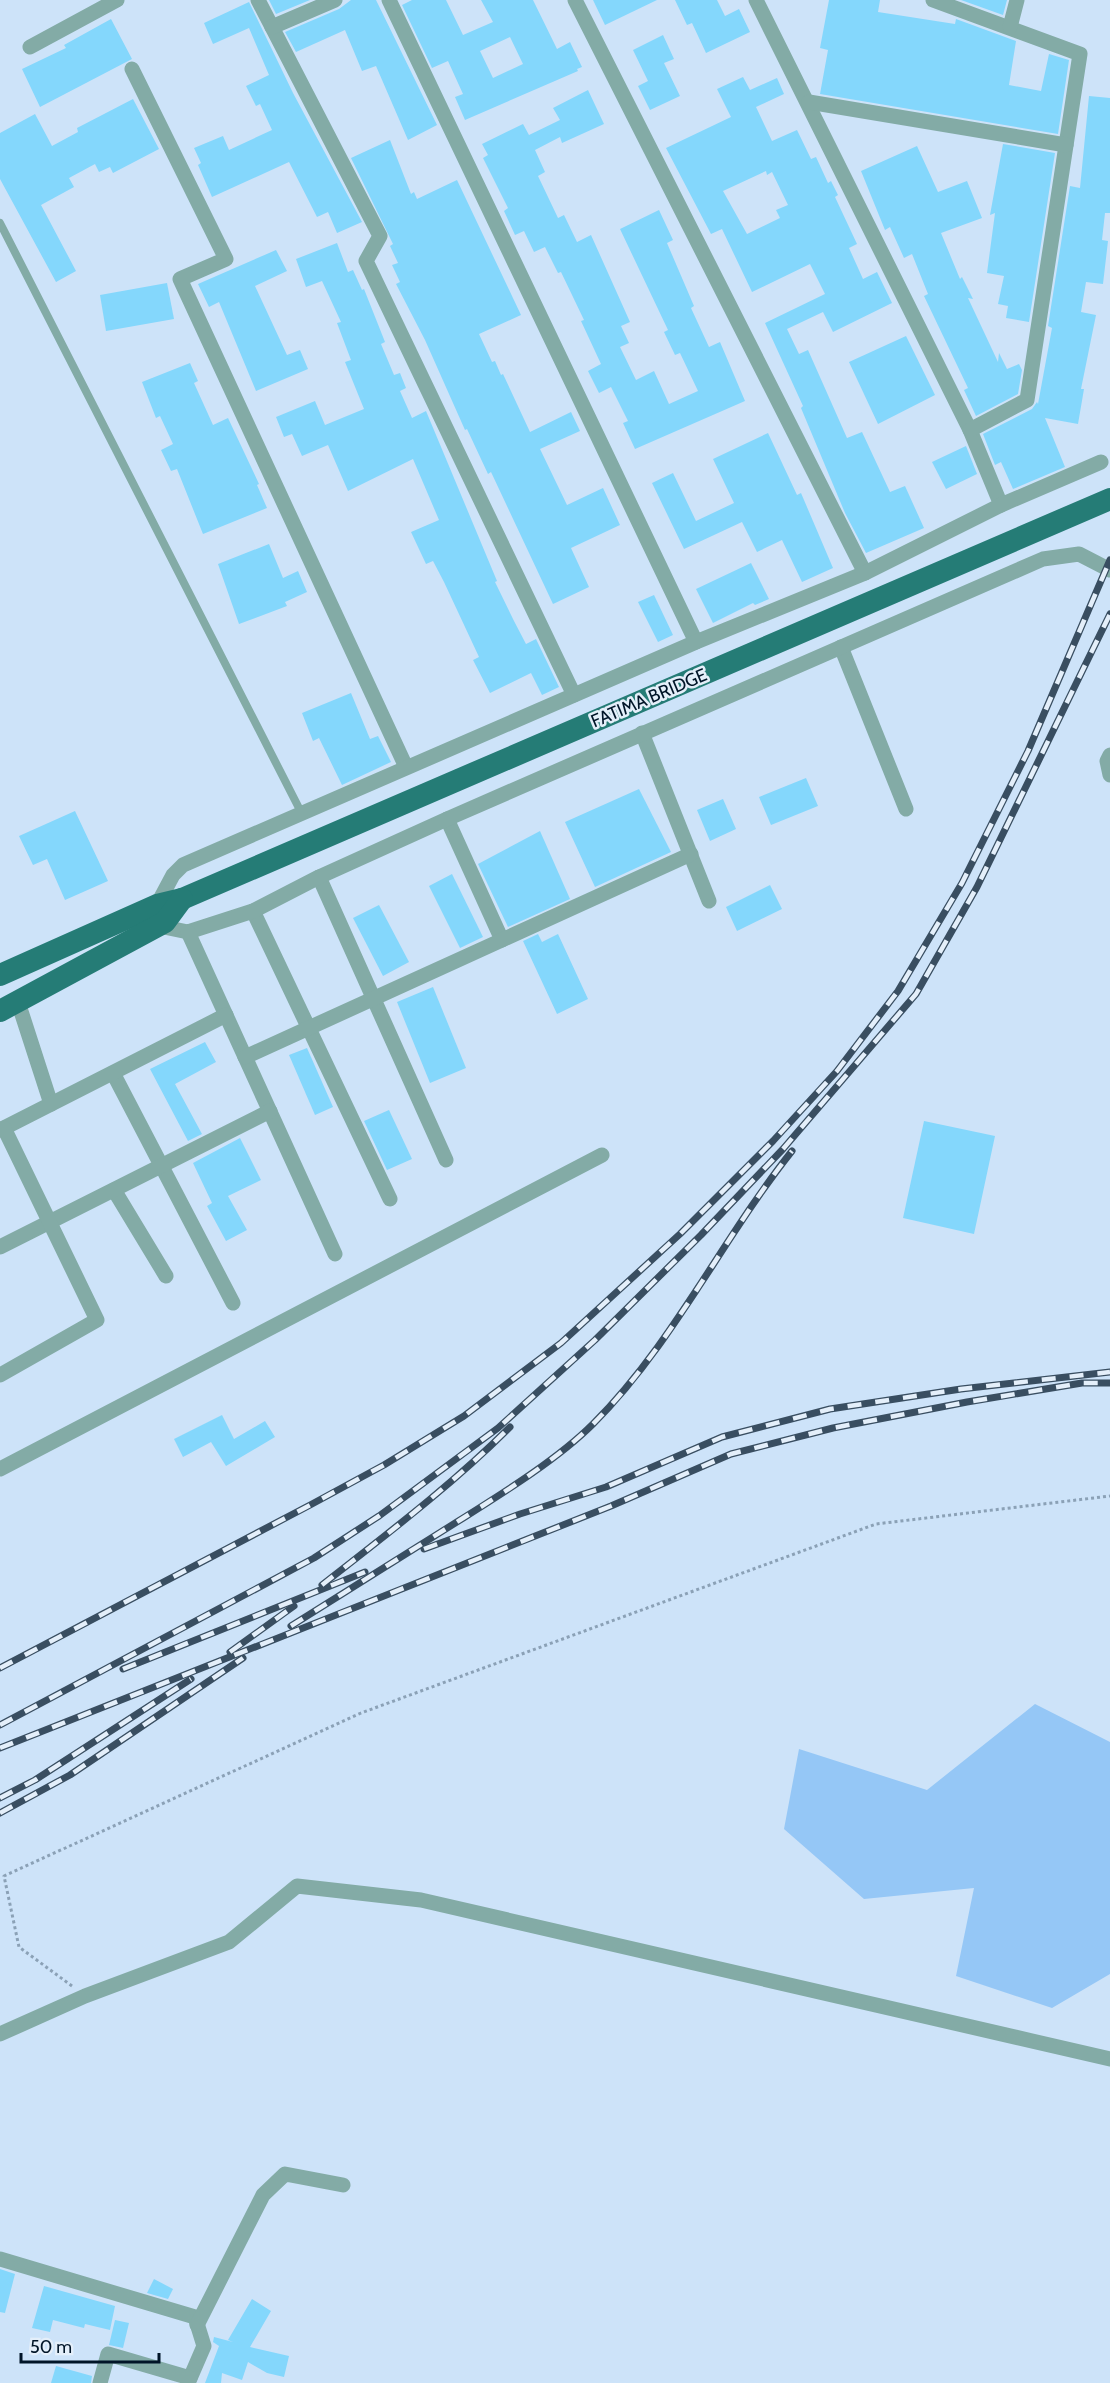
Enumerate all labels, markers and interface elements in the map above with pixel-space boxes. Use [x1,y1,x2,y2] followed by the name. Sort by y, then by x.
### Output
[588,664,710,732] street label: FATIMA BRIDGE
[21,2326,159,2364] scale bar
[30,2336,72,2358] text: 50 m

